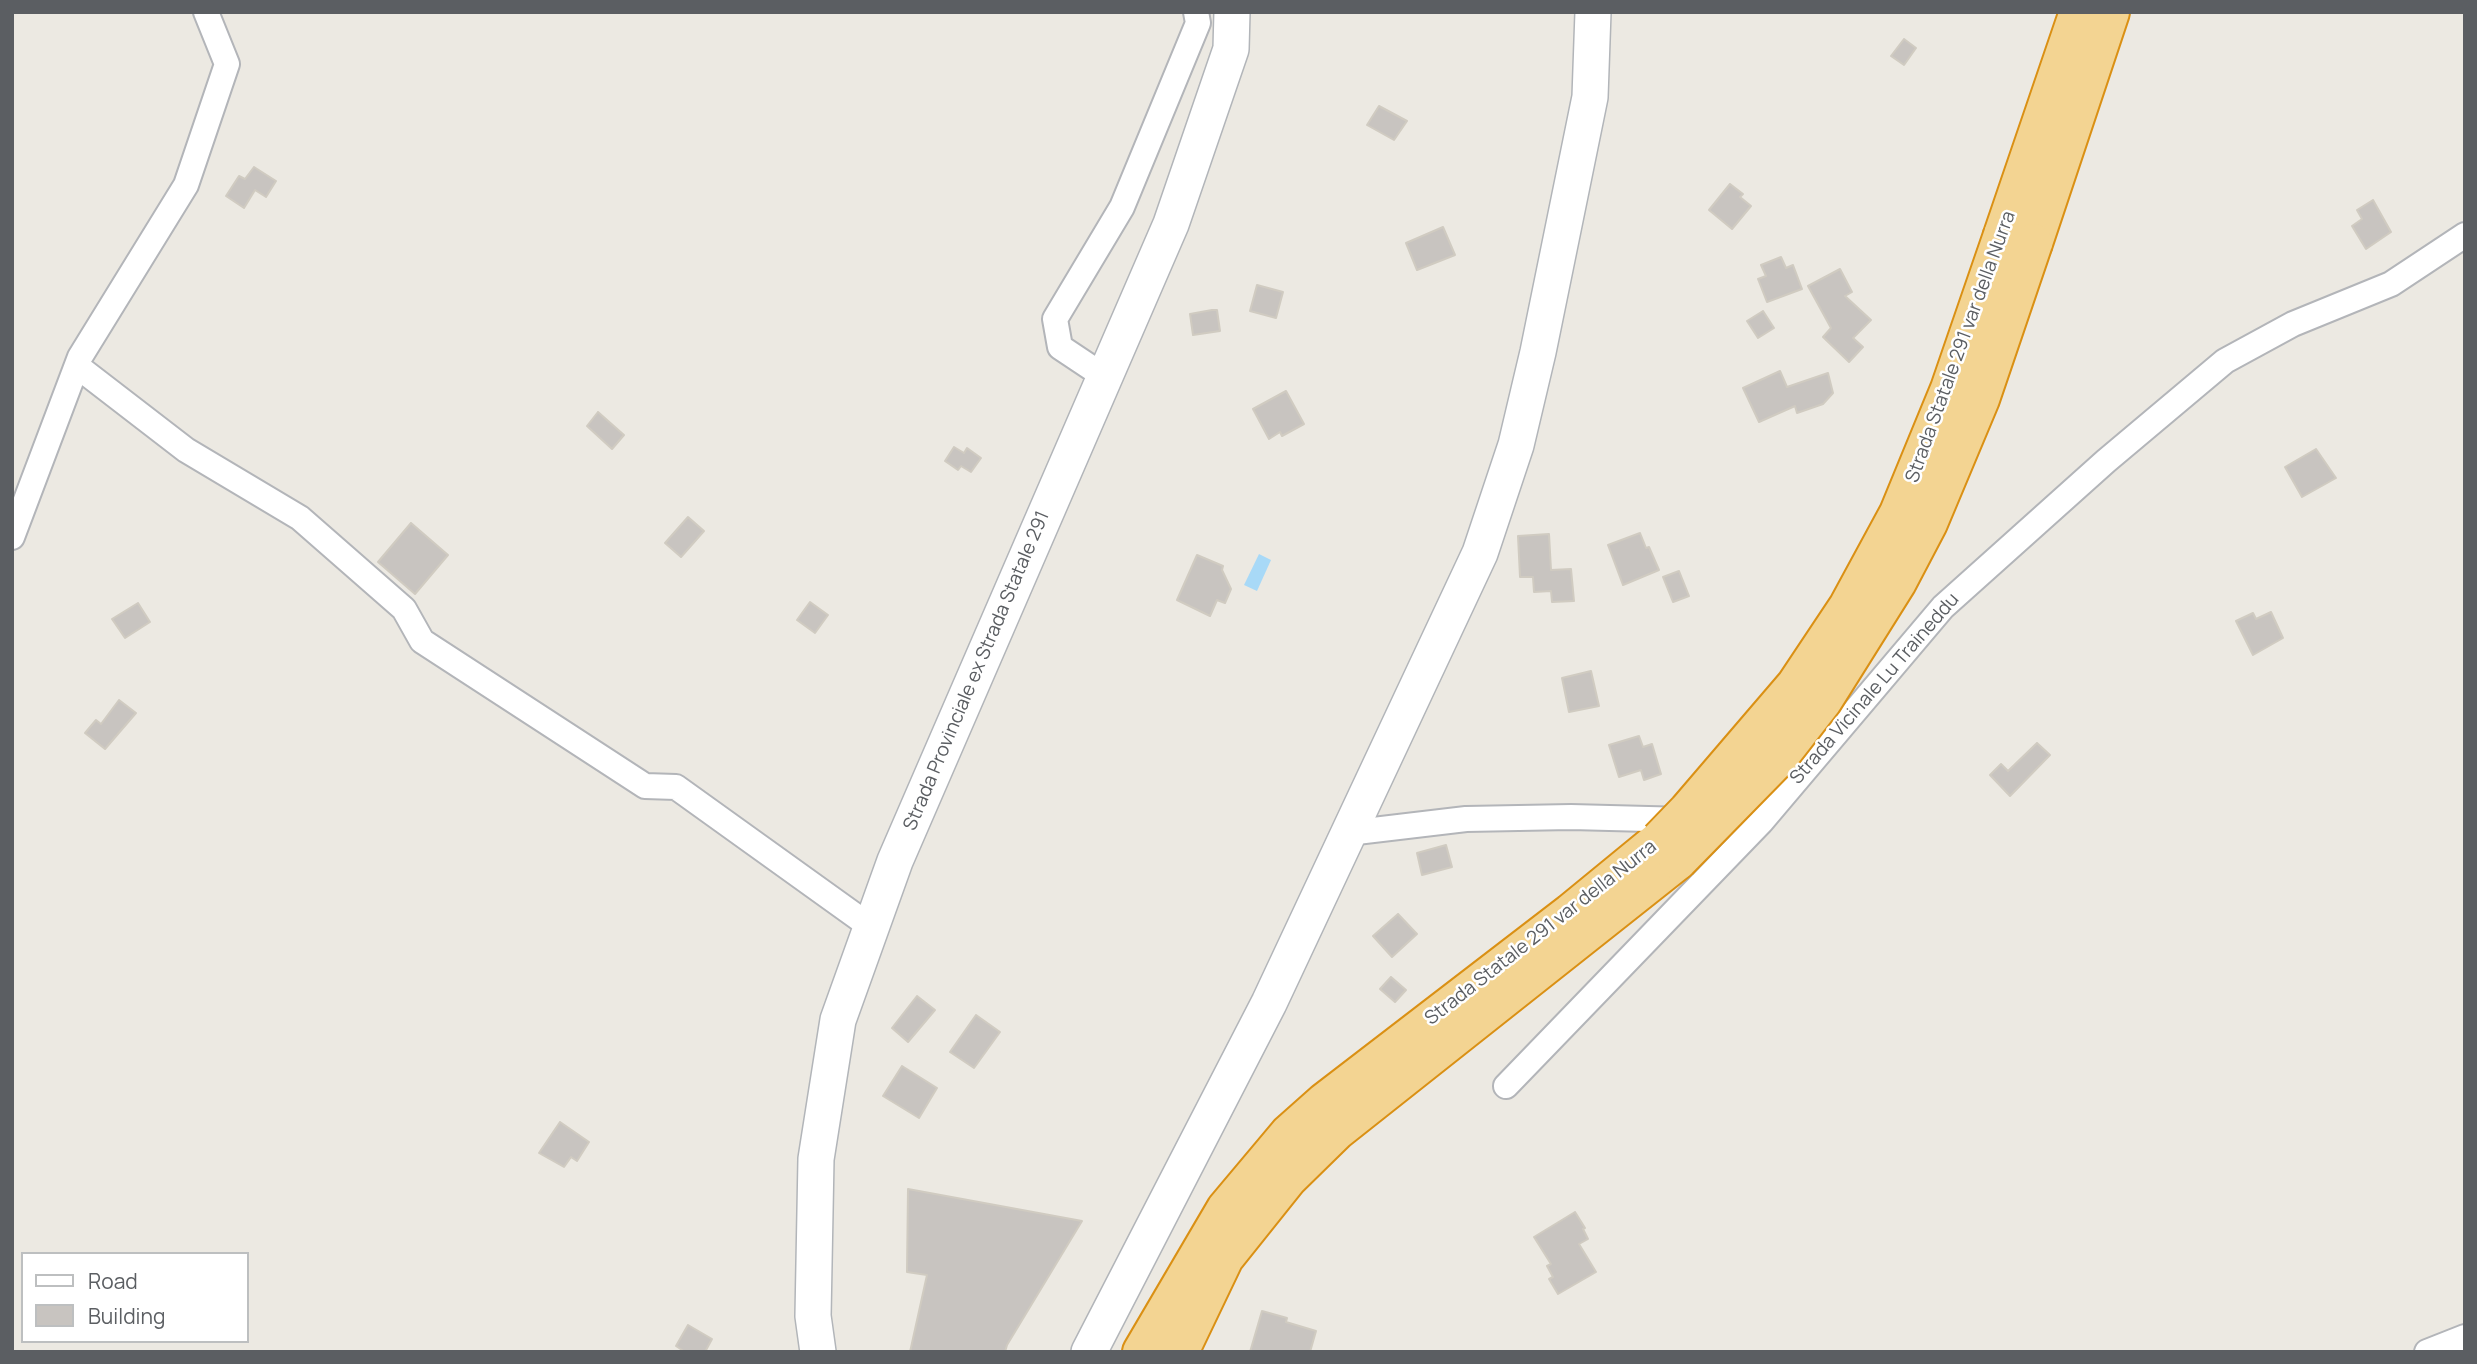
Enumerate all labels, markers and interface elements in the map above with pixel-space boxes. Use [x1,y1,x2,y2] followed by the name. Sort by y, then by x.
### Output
[1901,208,2021,486] street label: Strada Statale 291 var della Nurra
[899,508,1055,834] street label: Strada Provinciale ex Strada Statale 291
[1786,589,1964,789] street label: Strada Vicinale Lu Traineddu
[1421,836,1661,1030] street label: Strada Statale 291 var della Nurra
[21,1252,248,1343] legend
[88,1267,138,1295] text: Road
[88,1302,165,1330] text: Building

